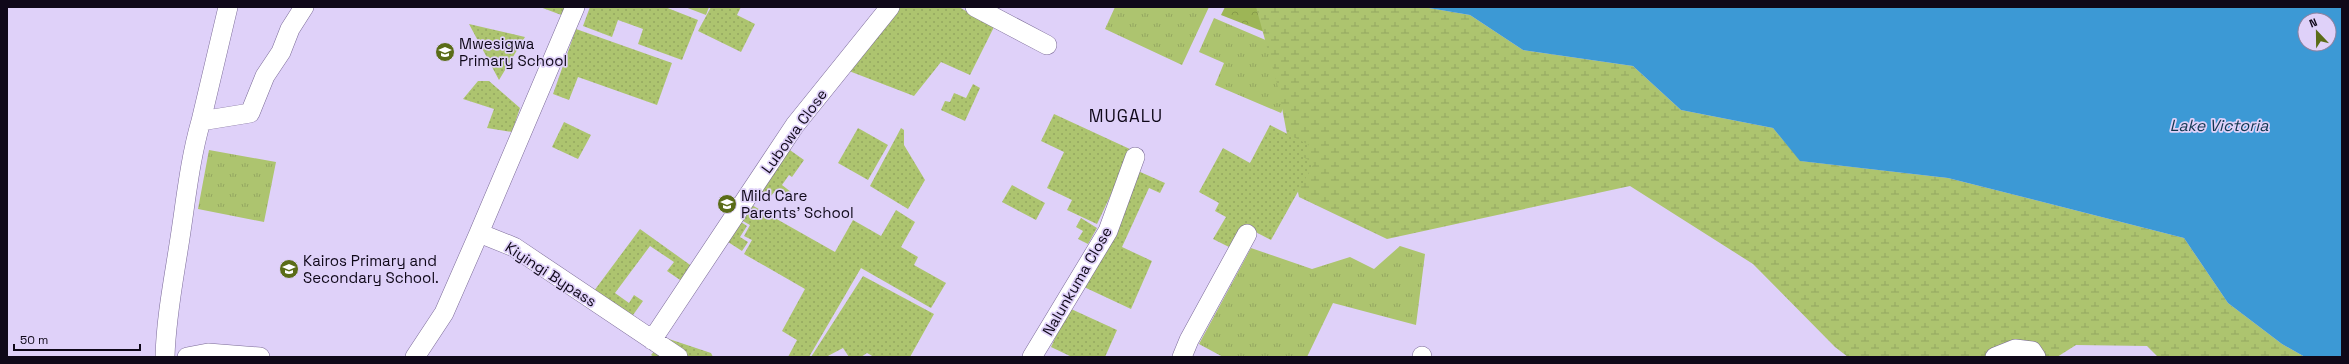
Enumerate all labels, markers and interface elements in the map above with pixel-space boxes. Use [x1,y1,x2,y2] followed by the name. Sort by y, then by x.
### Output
[2297,12,2337,52] north arrow
[2307,15,2319,31] text: N
[459,34,567,70] place label: Mwesigwa Primary School
[434,41,456,63] school or university icon: Mwesigwa Primary School
[757,85,831,177] street label: Lubowa Close
[1089,105,1163,127] district label: MUGALU
[2170,115,2269,136] water label: Lake Victoria
[741,186,854,222] place label: Mild Care Parents' School
[716,193,738,215] school or university icon: Mild Care Parents' School
[1038,223,1116,339] street label: Nalunkuma Close
[502,237,600,311] street label: Kiyingi Bypass
[303,251,439,287] place label: Kairos Primary and Secondary School.
[278,258,300,280] school or university icon: Kairos Primary and Secondary School.
[14,326,140,352] scale bar
[20,332,48,348] text: 50 m

